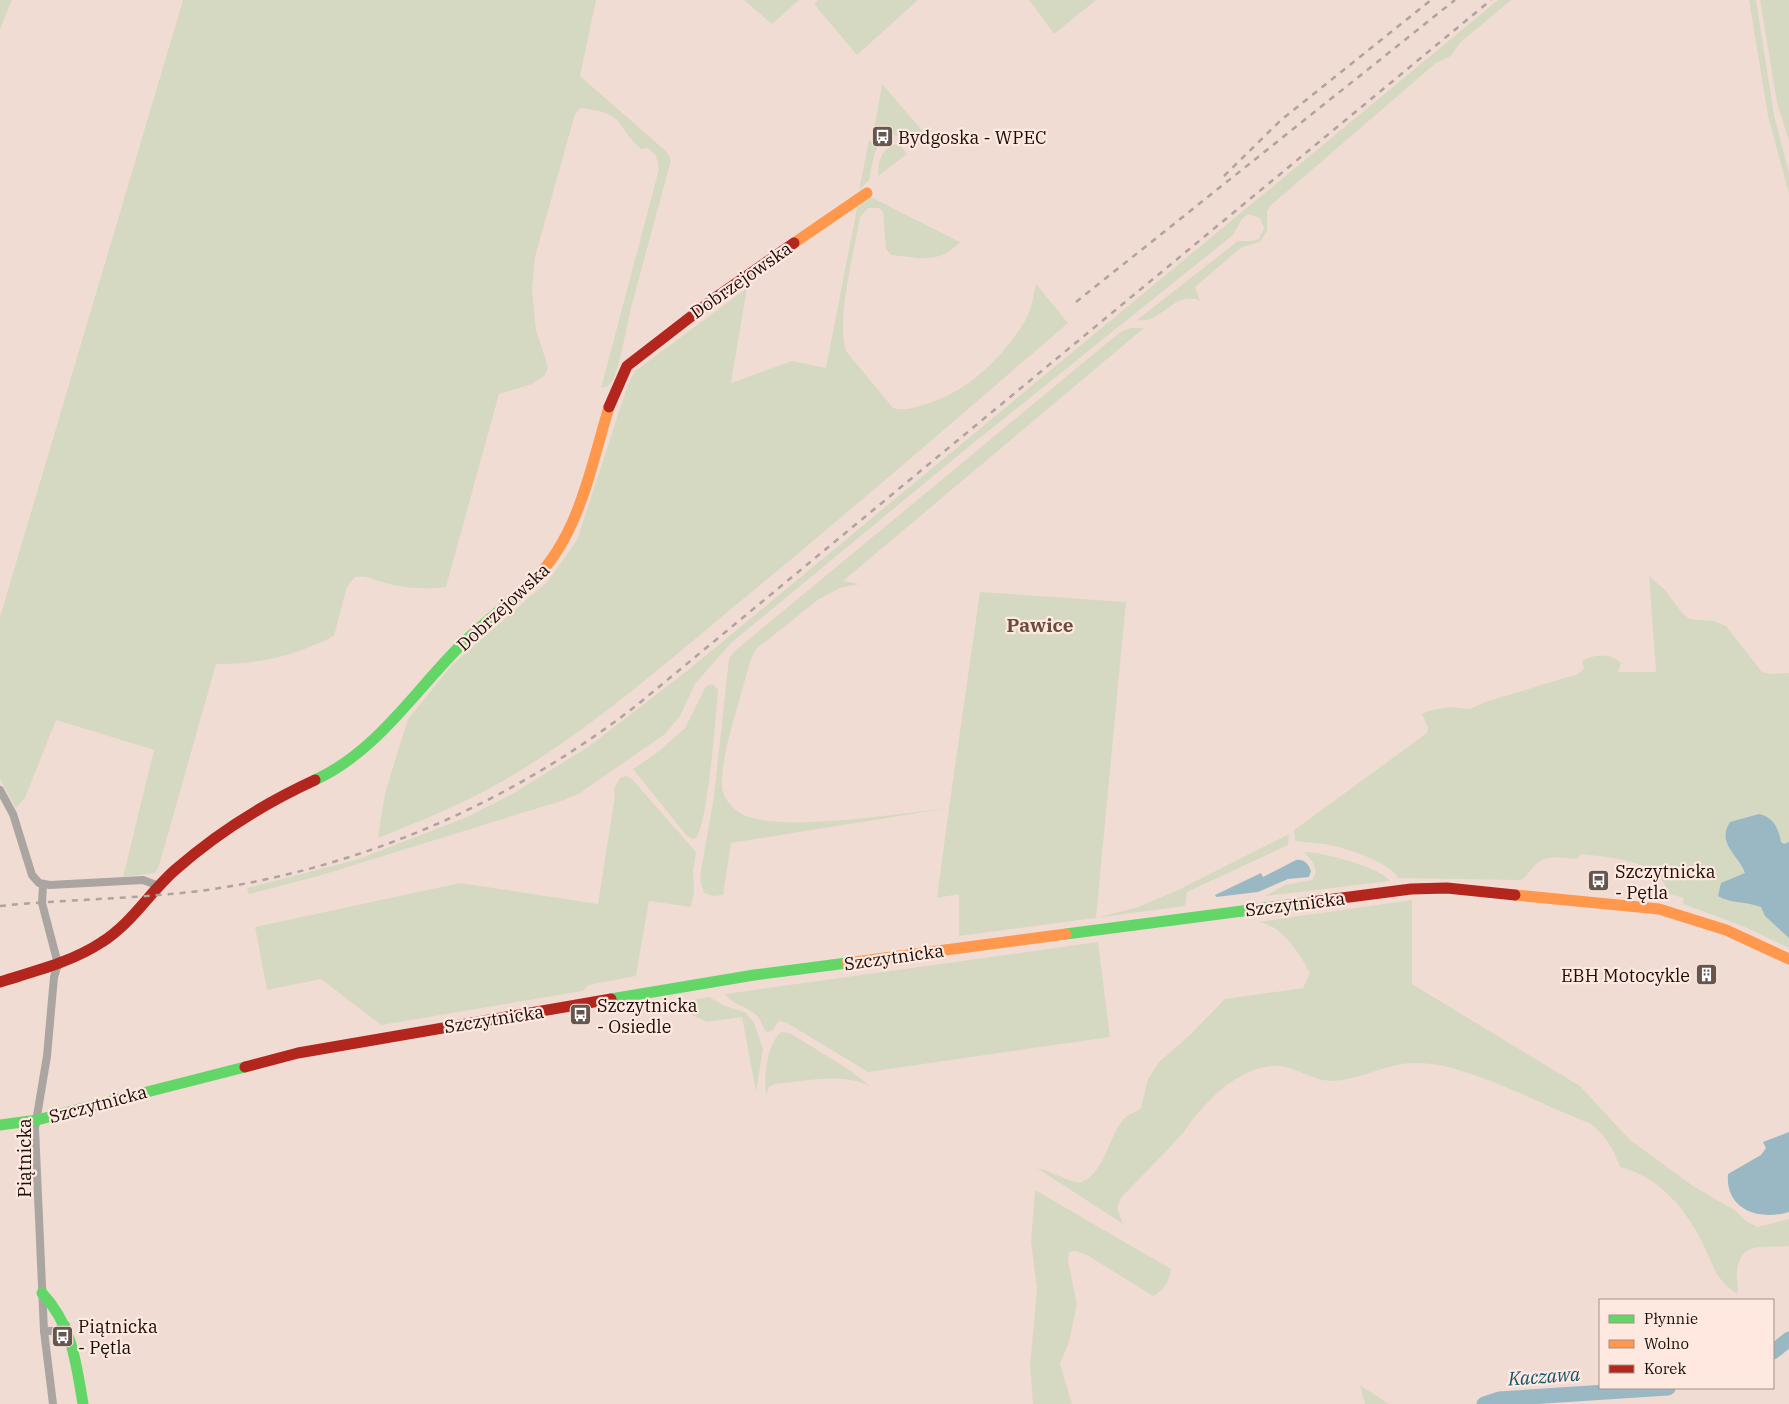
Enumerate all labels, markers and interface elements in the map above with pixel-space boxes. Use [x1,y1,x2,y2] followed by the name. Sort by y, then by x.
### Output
[870,125,894,149] bus stop icon: Bydgoska - WPEC
[898,126,1047,149] place label: Bydgoska - WPEC
[686,236,796,323] street label: Dobrzejowska
[452,558,554,656] street label: Dobrzejowska
[1007,613,1074,637] district label: Pawice
[1615,860,1716,904] place label: Szczytnicka - Pętla
[1587,869,1611,893] bus stop icon: Szczytnicka - Pętla
[1244,886,1346,922] street label: Szczytnicka
[843,939,946,975] street label: Szczytnicka
[1694,963,1718,987] building icon: EBH Motocykle
[1561,964,1690,987] place label: EBH Motocykle
[597,994,698,1038] place label: Szczytnicka - Osiedle
[443,1000,546,1038] street label: Szczytnicka
[569,1003,593,1027] bus stop icon: Szczytnicka - Osiedle
[46,1080,150,1128] street label: Szczytnicka
[13,1118,36,1198] street label: Piątnicka
[1599,1299,1774,1389] legend
[1644,1309,1698,1328] text: Płynnie
[78,1315,158,1359] place label: Piątnicka - Pętla
[50,1324,74,1348] bus stop icon: Piątnicka - Pętla
[1644,1334,1689,1353] text: Wolno
[1644,1359,1686,1378] text: Korek
[1506,1361,1582,1391] water label: Kaczawa

